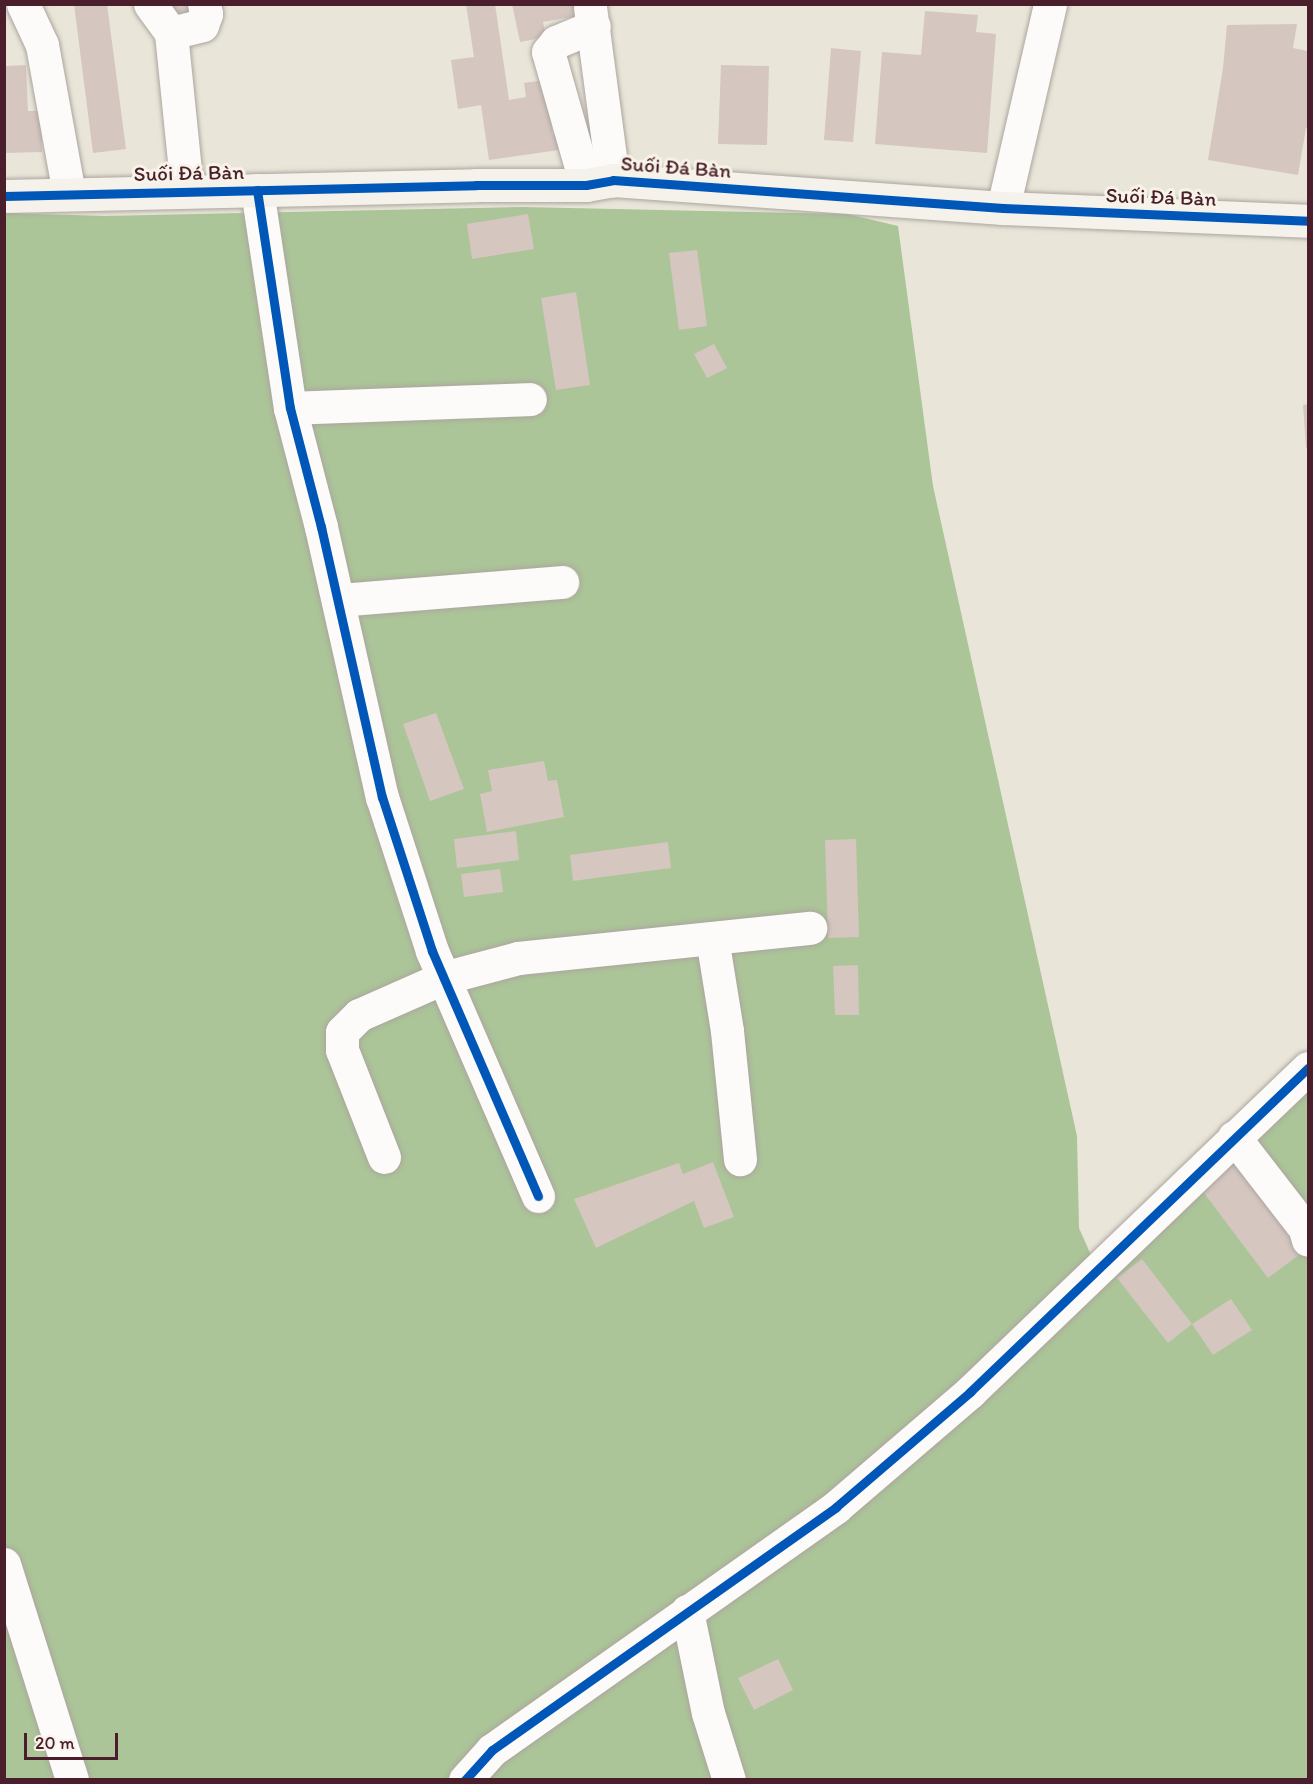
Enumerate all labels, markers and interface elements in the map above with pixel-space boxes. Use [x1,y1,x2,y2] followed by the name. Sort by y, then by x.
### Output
[620,151,732,183] street label: Suối Đá Bàn
[133,159,245,187] street label: Suối Đá Bàn
[1105,182,1217,212] street label: Suối Đá Bàn
[27,1721,122,1759] scale bar
[35,1732,75,1754] text: 20 m

